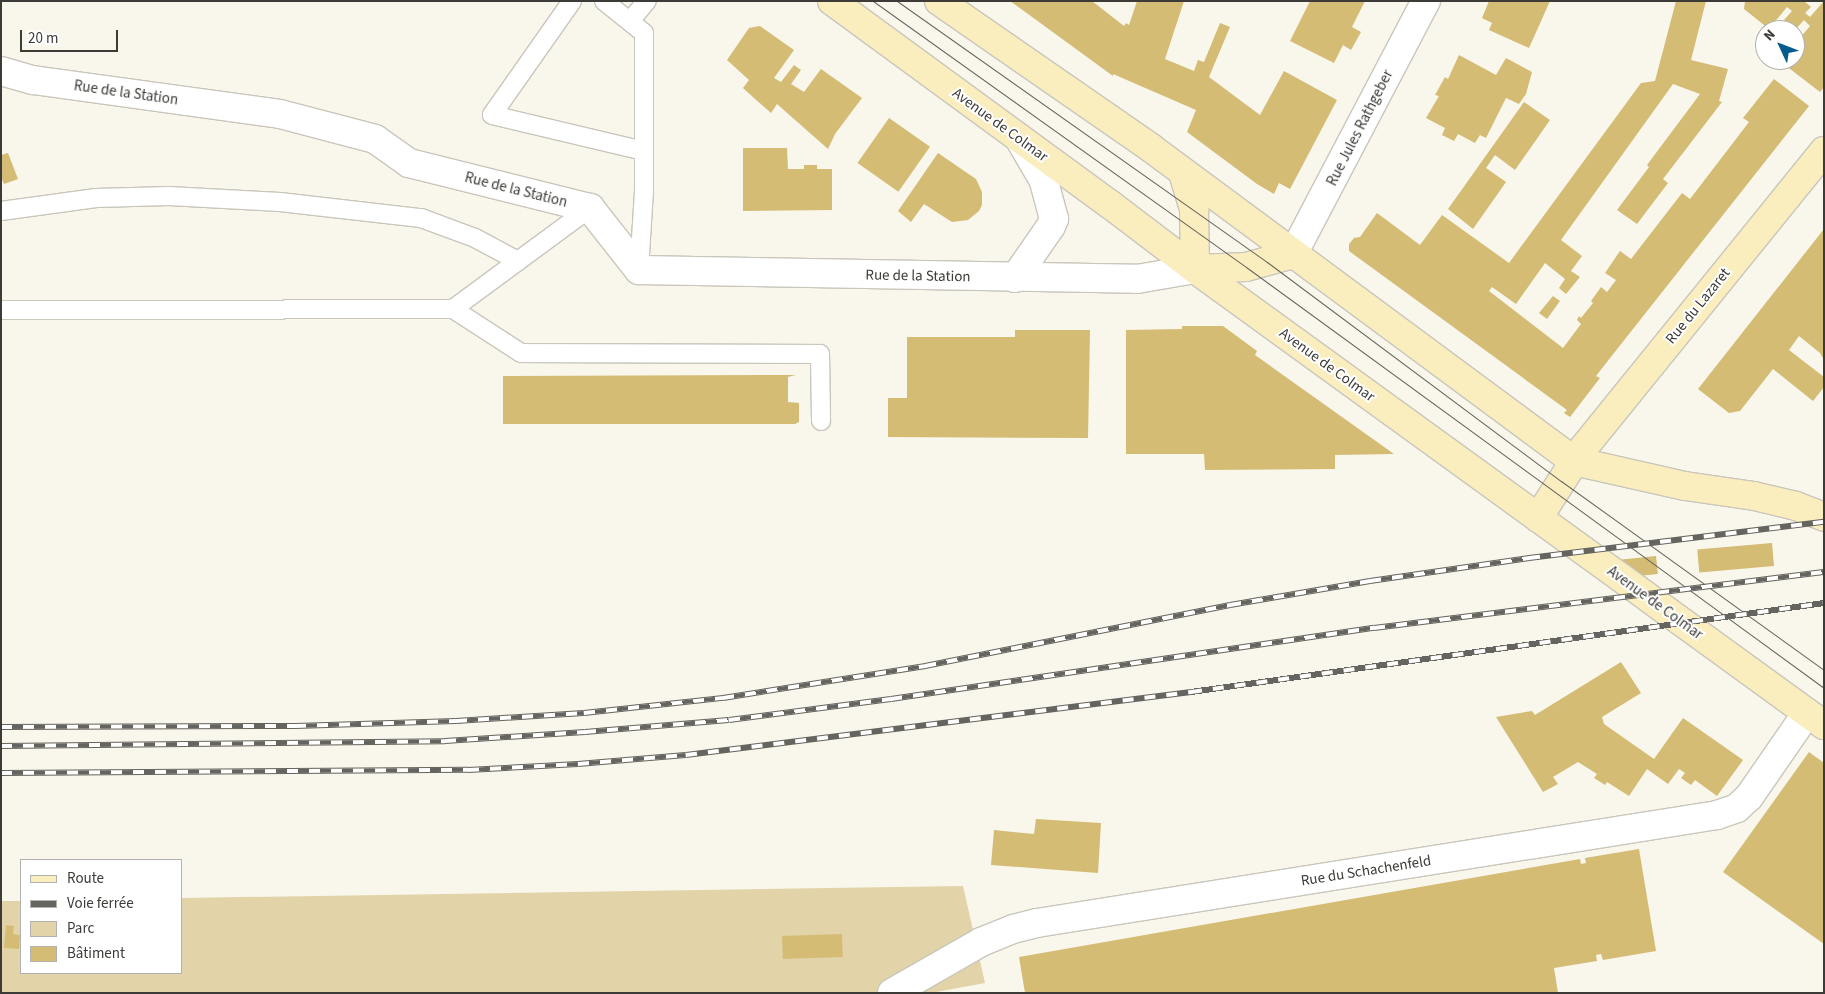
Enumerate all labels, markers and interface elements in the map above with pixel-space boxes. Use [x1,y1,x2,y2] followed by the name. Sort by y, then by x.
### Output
[22,20,120,52] scale bar
[1755,20,1805,70] north arrow
[1759,25,1780,46] text: N
[28,28,58,49] text: 20 m
[1323,67,1397,189] street label: Rue Jules Rathgeber
[73,77,179,109] street label: Rue de la Station
[949,84,1051,166] street label: Avenue de Colmar
[463,169,569,211] street label: Rue de la Station
[1662,264,1734,348] street label: Rue du Lazaret
[865,266,971,286] street label: Rue de la Station
[1276,324,1378,406] street label: Avenue de Colmar
[1604,562,1706,644] street label: Avenue de Colmar
[1300,852,1432,890] street label: Rue du Schachenfeld
[20,859,182,974] legend
[67,868,104,889] text: Route
[67,893,134,914] text: Voie ferrée
[67,918,94,939] text: Parc
[67,943,125,964] text: Bâtiment

